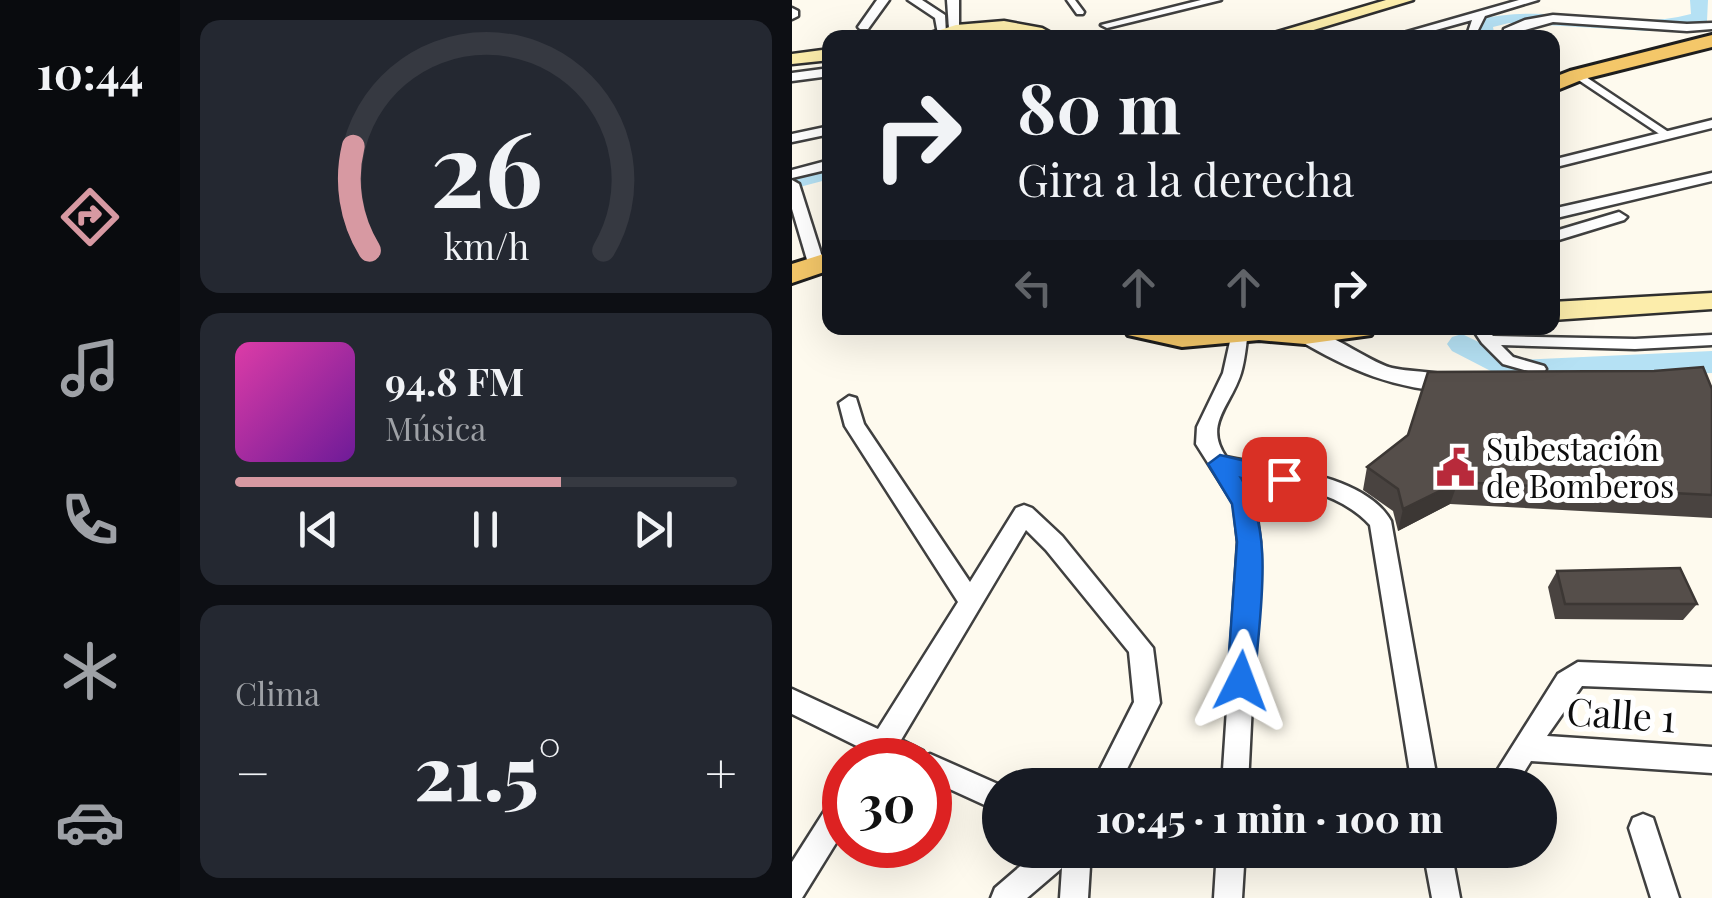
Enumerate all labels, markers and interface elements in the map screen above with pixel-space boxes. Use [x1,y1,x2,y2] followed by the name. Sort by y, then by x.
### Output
[37,41,143,101] text: 10:44
[1017,58,1181,152] text: 80 m
[852,70,982,200] icon: right
[430,95,542,234] text: 26
[1017,148,1354,208] text: Gira a la derecha
[55,182,125,252] icon: directions
[443,221,529,269] text: km/h
[1006,260,1061,315] icon: left
[1111,260,1166,315] icon: ahead
[1216,260,1271,315] icon: ahead
[1321,260,1376,315] icon: right
[55,333,125,403] icon: music
[385,355,524,406] text: 94.8 FM
[385,406,486,449] text: Música
[1486,426,1674,506] place label: Subestación de Bomberos
[1242,437,1327,522] pin
[1435,447,1477,489] public building icon: Subestación de Bomberos
[1257,452,1312,507] icon: arrive
[55,485,125,555] icon: phone
[291,502,346,557] icon: previous
[458,502,513,557] icon: pause
[626,502,681,557] icon: next
[1189,629,1293,733] position arrow
[55,636,125,706] icon: climate
[235,671,320,714] text: Clima
[1565,684,1677,743] street label: Calle 1
[414,720,561,820] text: 21.5°
[235,734,271,808] text: −
[705,734,737,808] text: +
[822,738,952,868] speed limit sign: 30
[55,787,125,857] icon: car
[1096,792,1443,843] text: 10:45 · 1 min · 100 m

